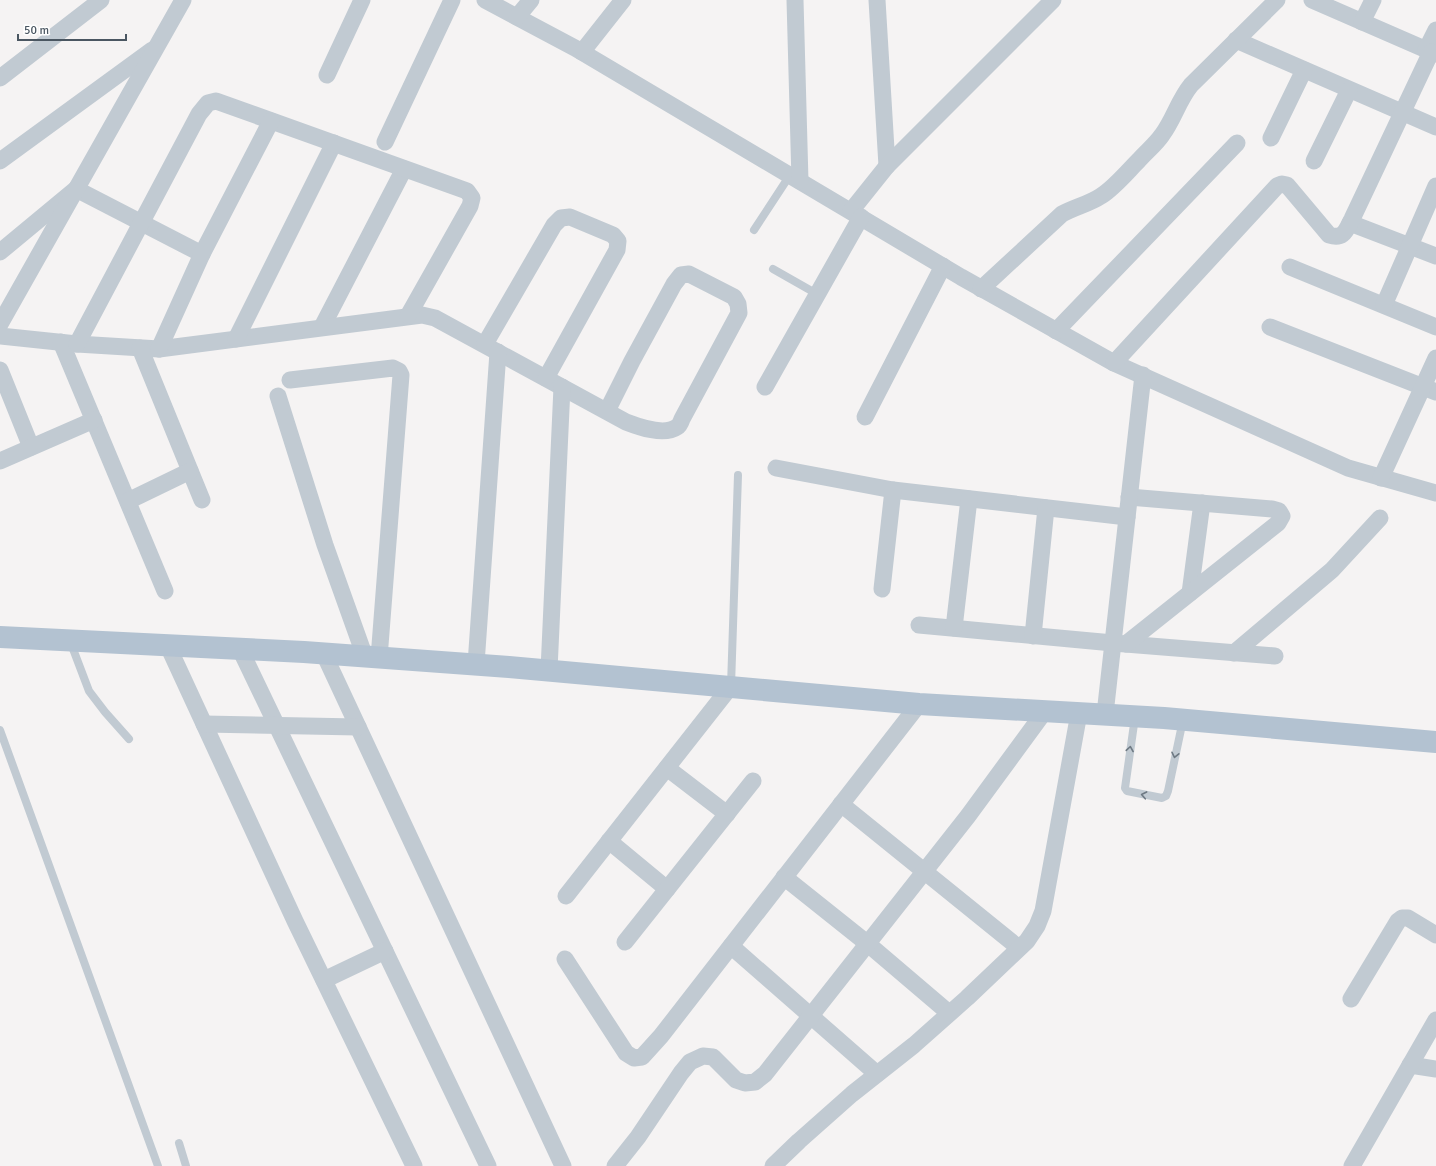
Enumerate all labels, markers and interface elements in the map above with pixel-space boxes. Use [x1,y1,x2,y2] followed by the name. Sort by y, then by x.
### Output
[18,16,126,42] scale bar
[24,23,49,38] text: 50 m
[1125,745,1134,752] one-way arrow
[1172,752,1180,758] one-way arrow
[1141,791,1147,799] one-way arrow

